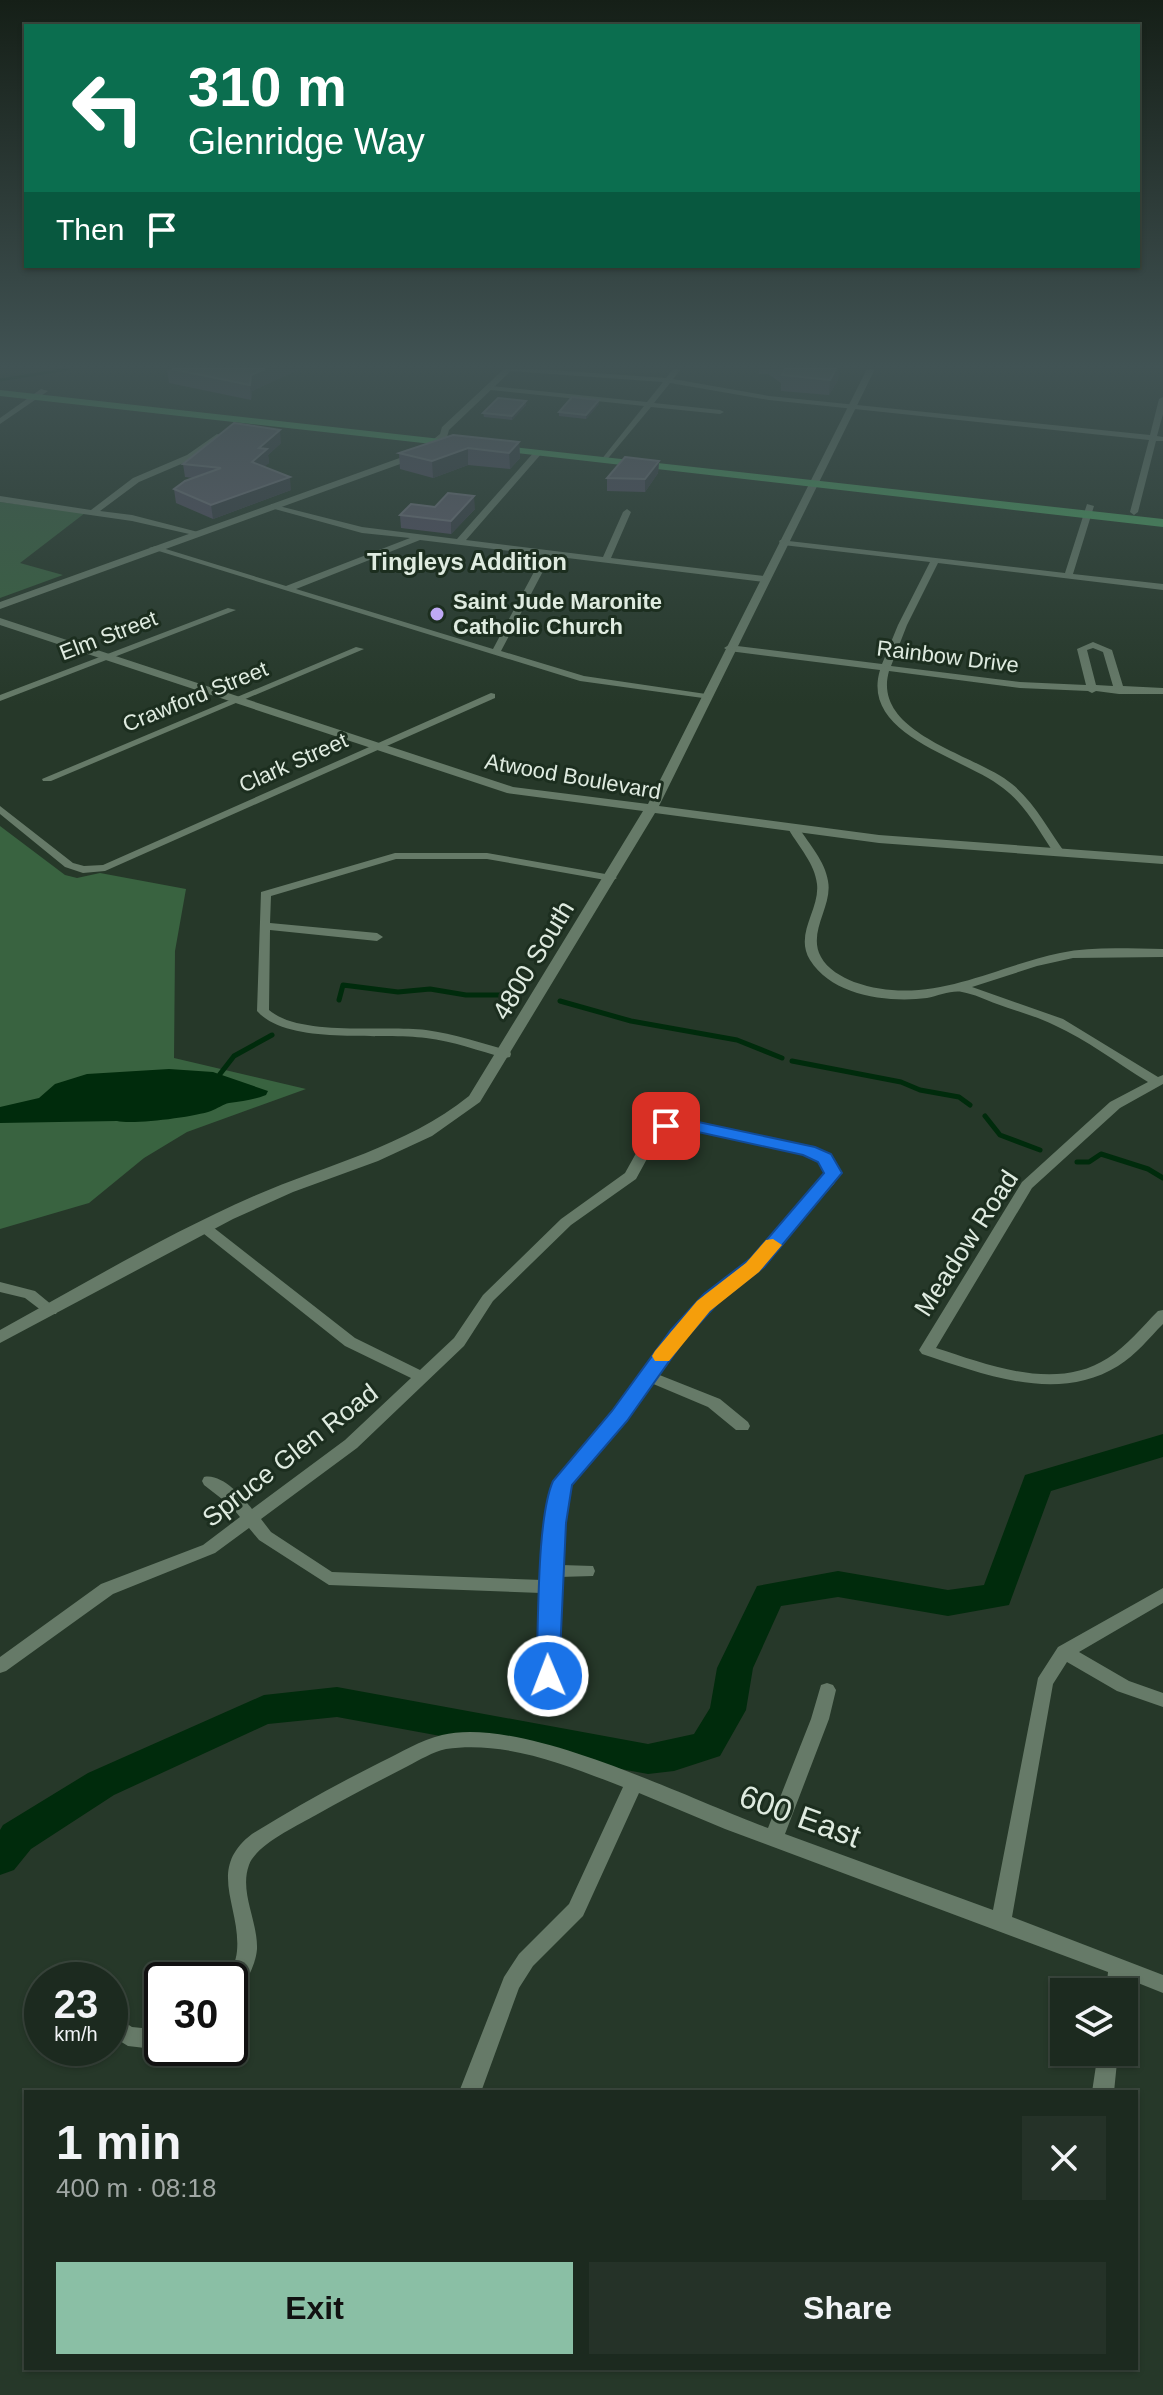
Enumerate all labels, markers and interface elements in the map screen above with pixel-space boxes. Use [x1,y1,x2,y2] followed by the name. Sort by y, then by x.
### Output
[188,55,347,118] text: 310 m
[56,56,160,160] icon: left
[188,121,425,162] text: Glenridge Way
[140,208,184,252] icon: arrive
[56,213,124,246] text: Then
[367,548,567,575] district label: Tingleys Addition
[453,589,662,639] place label: Saint Jude Maronite Catholic Church
[56,605,161,666] street label: Elm Street
[428,605,446,623] marker: Saint Jude Maronite Catholic Church
[875,635,1020,678] street label: Rainbow Drive
[119,656,271,737] street label: Crawford Street
[235,727,351,797] street label: Clark Street
[483,749,663,804] street label: Atwood Boulevard
[486,895,580,1025] street label: 4800 South
[632,1092,700,1160] pin
[644,1104,688,1148] icon: arrive
[908,1165,1024,1321] street label: Meadow Road
[196,1377,384,1533] street label: Spruce Glen Road
[506,1634,590,1718] position arrow
[734,1777,866,1855] street label: 600 East
[144,1962,248,2066] speed limit sign: 30
[1050,1978,1138,2066] map controls
[1050,1978,1138,2066] button: layers
[54,1982,98,2026] text: 23
[54,2023,98,2045] text: km/h
[56,2116,181,2169] text: 1 min
[1022,2116,1106,2200] button: close
[56,2173,216,2203] text: 400 m · 08:18
[56,2262,573,2354] button: Exit
[589,2262,1106,2354] button: Share

